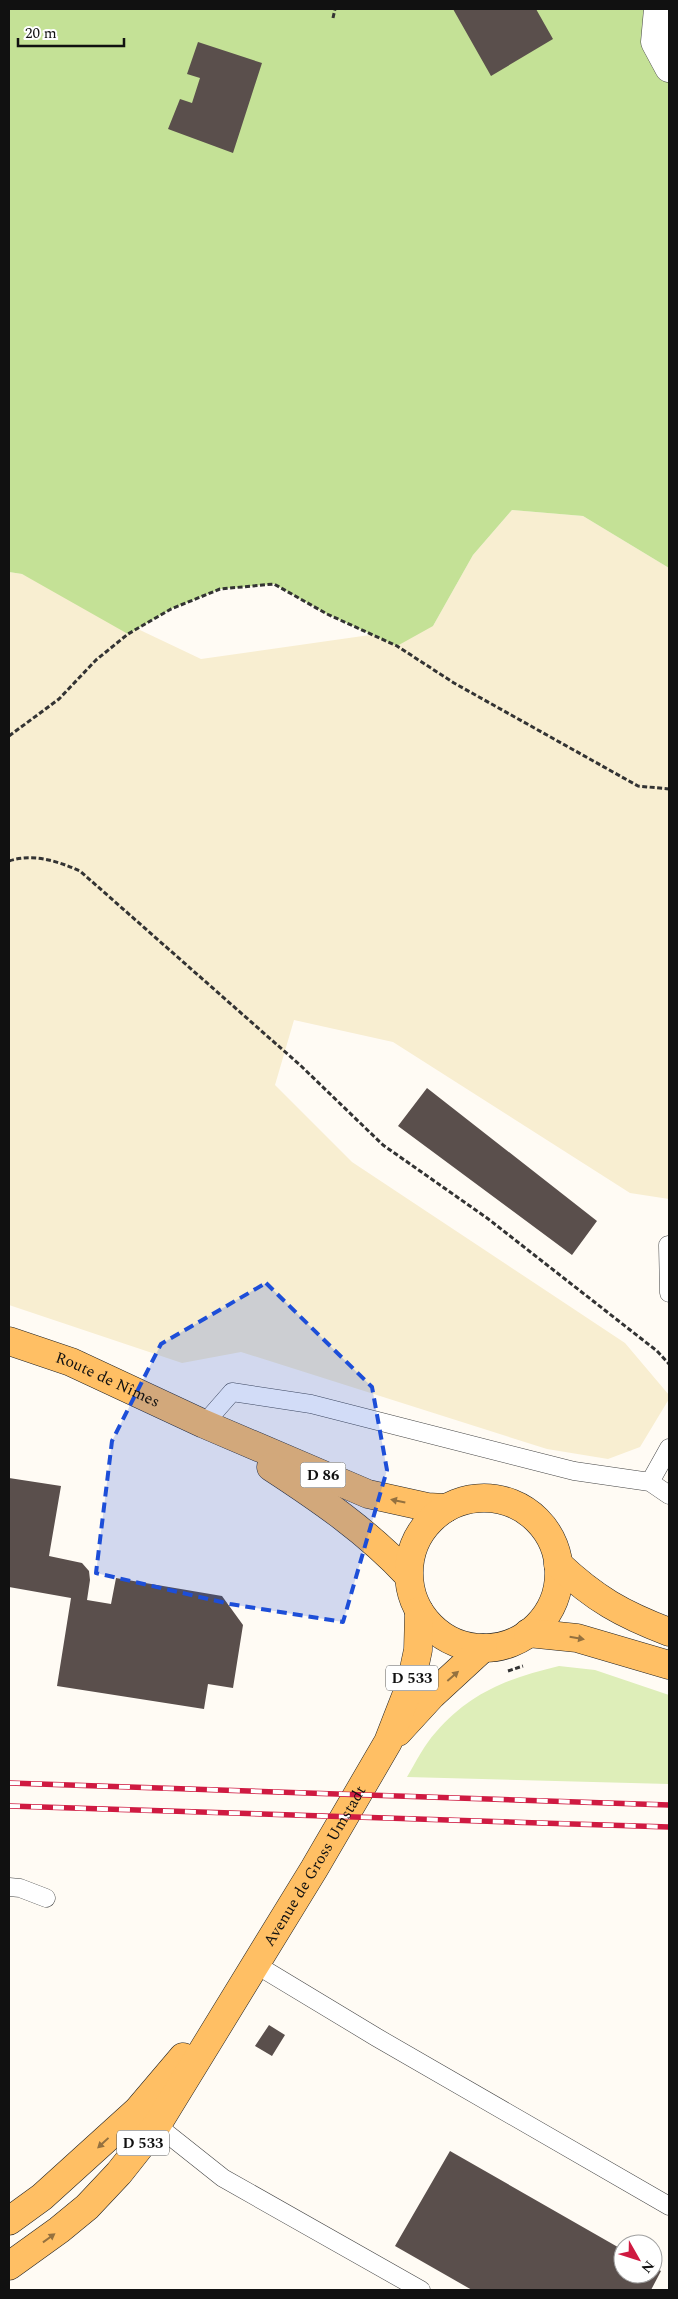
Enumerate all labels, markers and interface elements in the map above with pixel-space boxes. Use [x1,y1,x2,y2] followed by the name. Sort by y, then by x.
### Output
[18,15,124,47] scale bar
[25,22,57,45] text: 20 m
[52,1346,164,1414] street label: Route de Nîmes
[300,1462,346,1488] road number: D 86
[391,1497,406,1505] one-way arrow
[569,1635,585,1643] one-way arrow
[386,1666,438,1690] road number: D 533
[447,1671,460,1682] one-way arrow
[257,1781,372,1951] street label: Avenue de Gross Umstadt
[117,2130,169,2156] road number: D 533
[98,2137,110,2149] one-way arrow
[42,2233,56,2243] one-way arrow
[613,2234,663,2284] north arrow
[636,2256,659,2278] text: N

